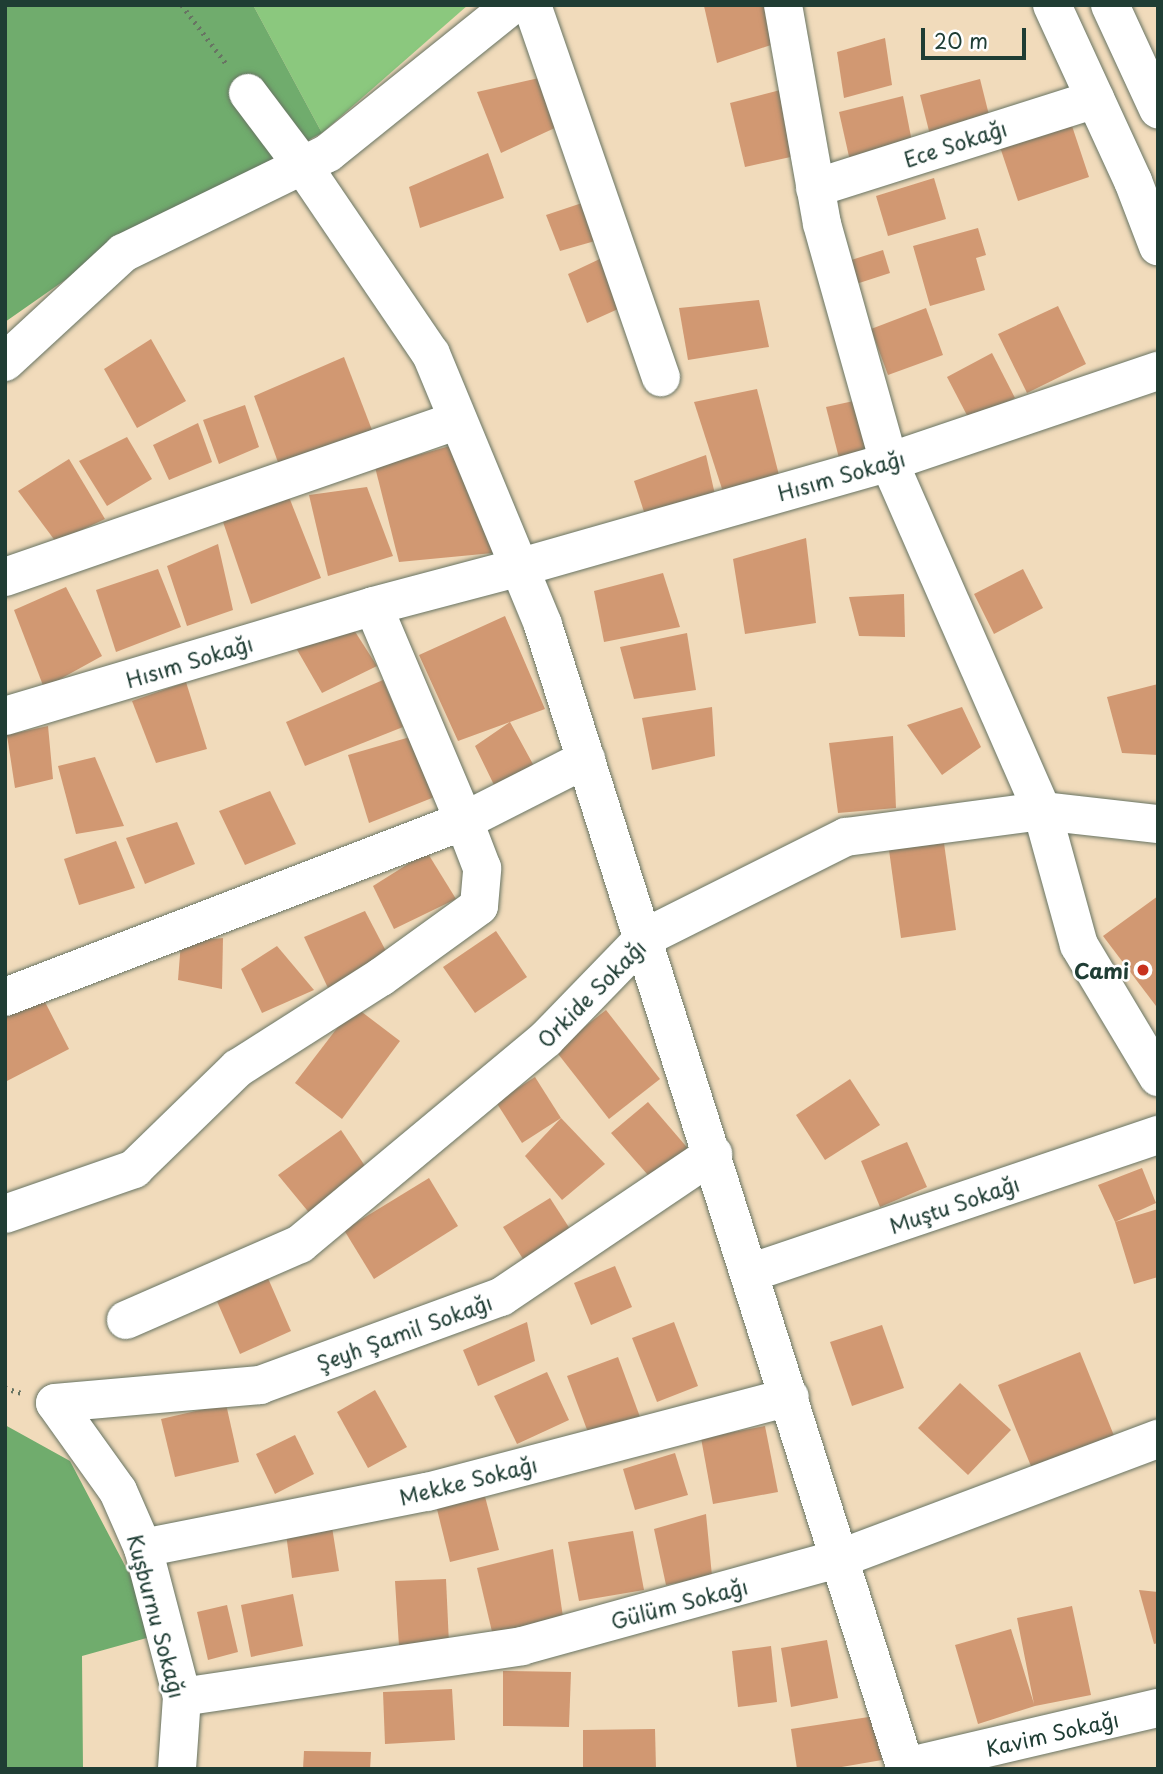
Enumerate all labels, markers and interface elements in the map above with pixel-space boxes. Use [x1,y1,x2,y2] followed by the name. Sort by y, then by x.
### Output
[925,14,1030,58] scale bar
[934,24,988,56] text: 20 m
[899,114,1011,172] street label: Ece Sokağı
[775,445,907,505] street label: Hısım Sokağı
[123,630,255,692] street label: Hısım Sokağı
[532,934,650,1052] street label: Orkide Sokağı
[1074,957,1129,983] place label: Cami
[1135,962,1151,978] marker: Cami
[885,1170,1023,1238] street label: Muştu Sokağı
[312,1288,496,1376] street label: Şeyh Şamil Sokağı
[396,1451,540,1509] street label: Mekke Sokağı
[123,1531,191,1701] street label: Kuşburnu Sokağı
[608,1573,750,1633] street label: Gülüm Sokağı
[983,1705,1121,1761] street label: Kavim Sokağı

